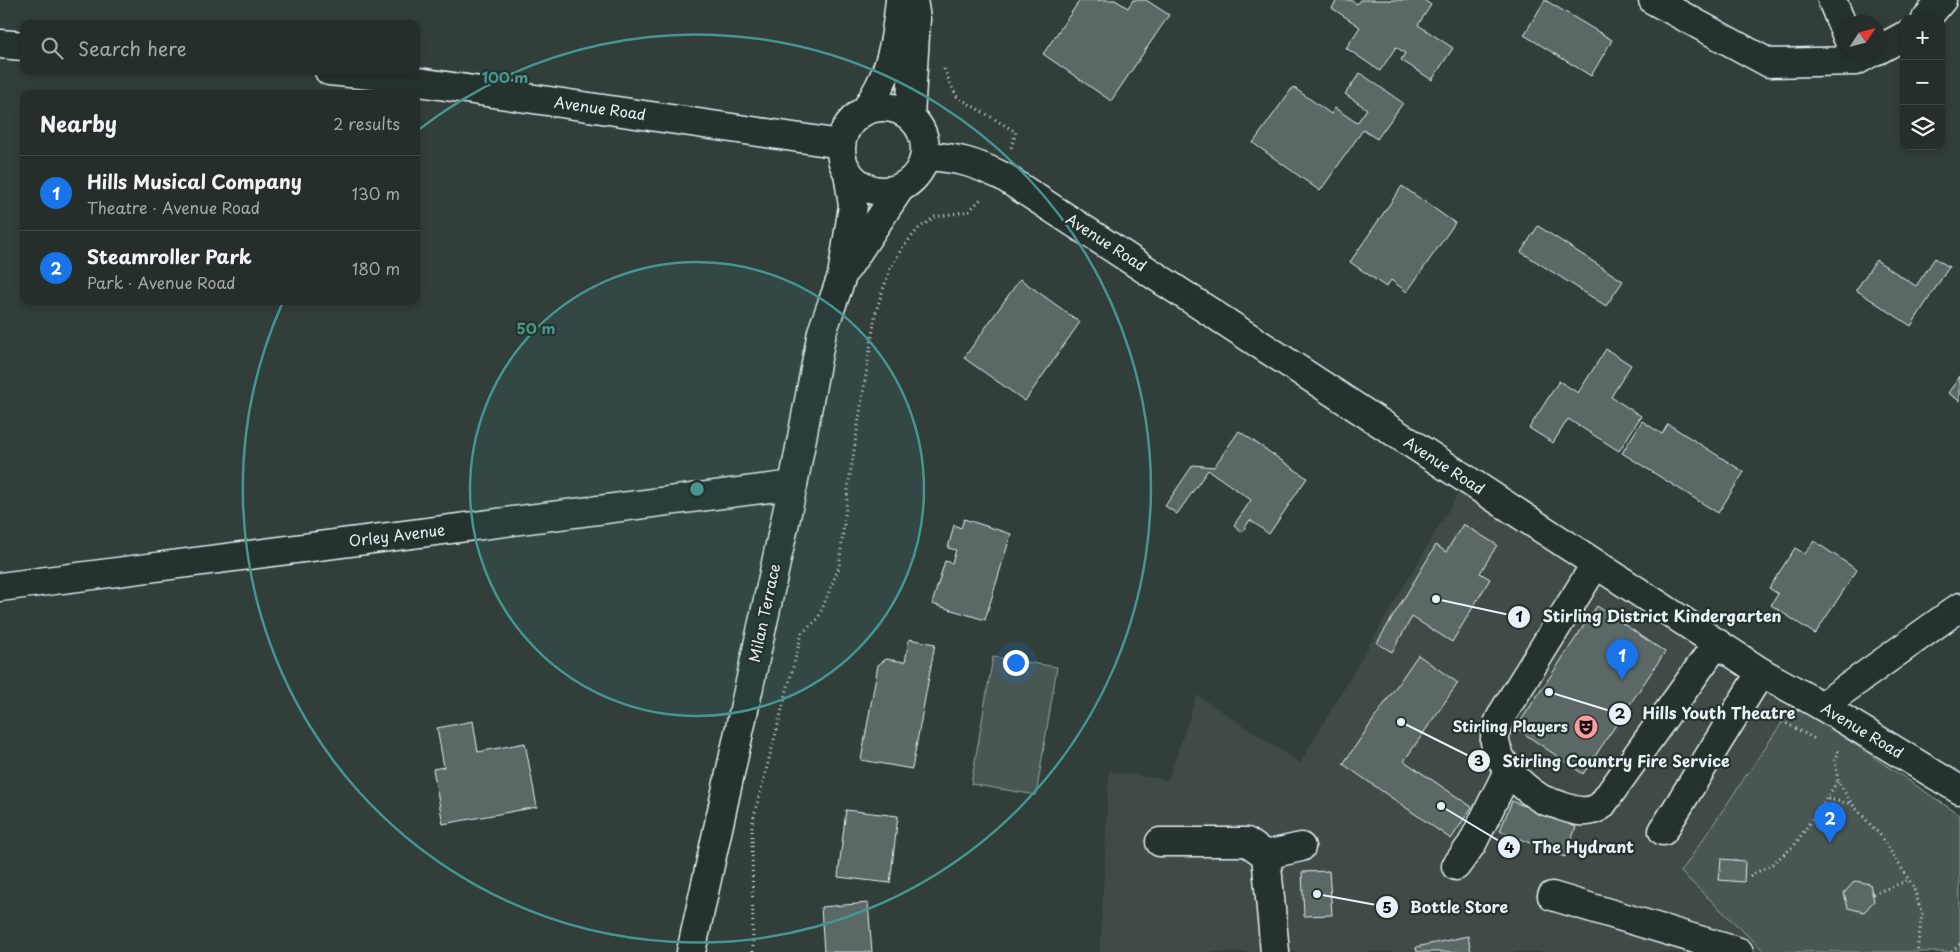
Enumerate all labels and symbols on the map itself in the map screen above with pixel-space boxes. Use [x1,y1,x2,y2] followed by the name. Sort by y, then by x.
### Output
[1840,15,1885,60] north arrow
[482,65,528,88] text: 100 m
[553,90,648,125] street label: Avenue Road
[1062,207,1152,277] street label: Avenue Road
[517,316,555,339] text: 50 m
[1400,430,1490,500] street label: Avenue Road
[688,480,706,498] centre of rings
[347,517,446,552] street label: Orley Avenue
[742,561,785,664] street label: Milan Terrace
[1507,601,1792,632] callout: Stirling District Kindergarten
[1542,603,1782,627] text: Stirling District Kindergarten
[1515,604,1523,627] text: 1
[1606,639,1638,680] pin: 1
[1003,650,1029,676] your location
[1817,696,1908,763] street label: Avenue Road
[1607,698,1806,729] callout: Hills Youth Theatre
[1643,700,1796,724] text: Hills Youth Theatre
[1615,701,1626,724] text: 2
[1452,714,1568,737] place label: Stirling Players
[1573,714,1599,740] theatre icon: Stirling Players
[1467,746,1741,777] callout: Stirling Country Fire Service
[1474,748,1484,771] text: 3
[1502,748,1730,772] text: Stirling Country Fire Service
[1814,802,1846,843] pin: 2
[1497,832,1645,863] callout: The Hydrant
[1532,834,1634,858] text: The Hydrant
[1504,835,1514,858] text: 4
[1374,892,1518,923] callout: Bottle Store
[1410,894,1508,918] text: Bottle Store
[1382,895,1392,918] text: 5

